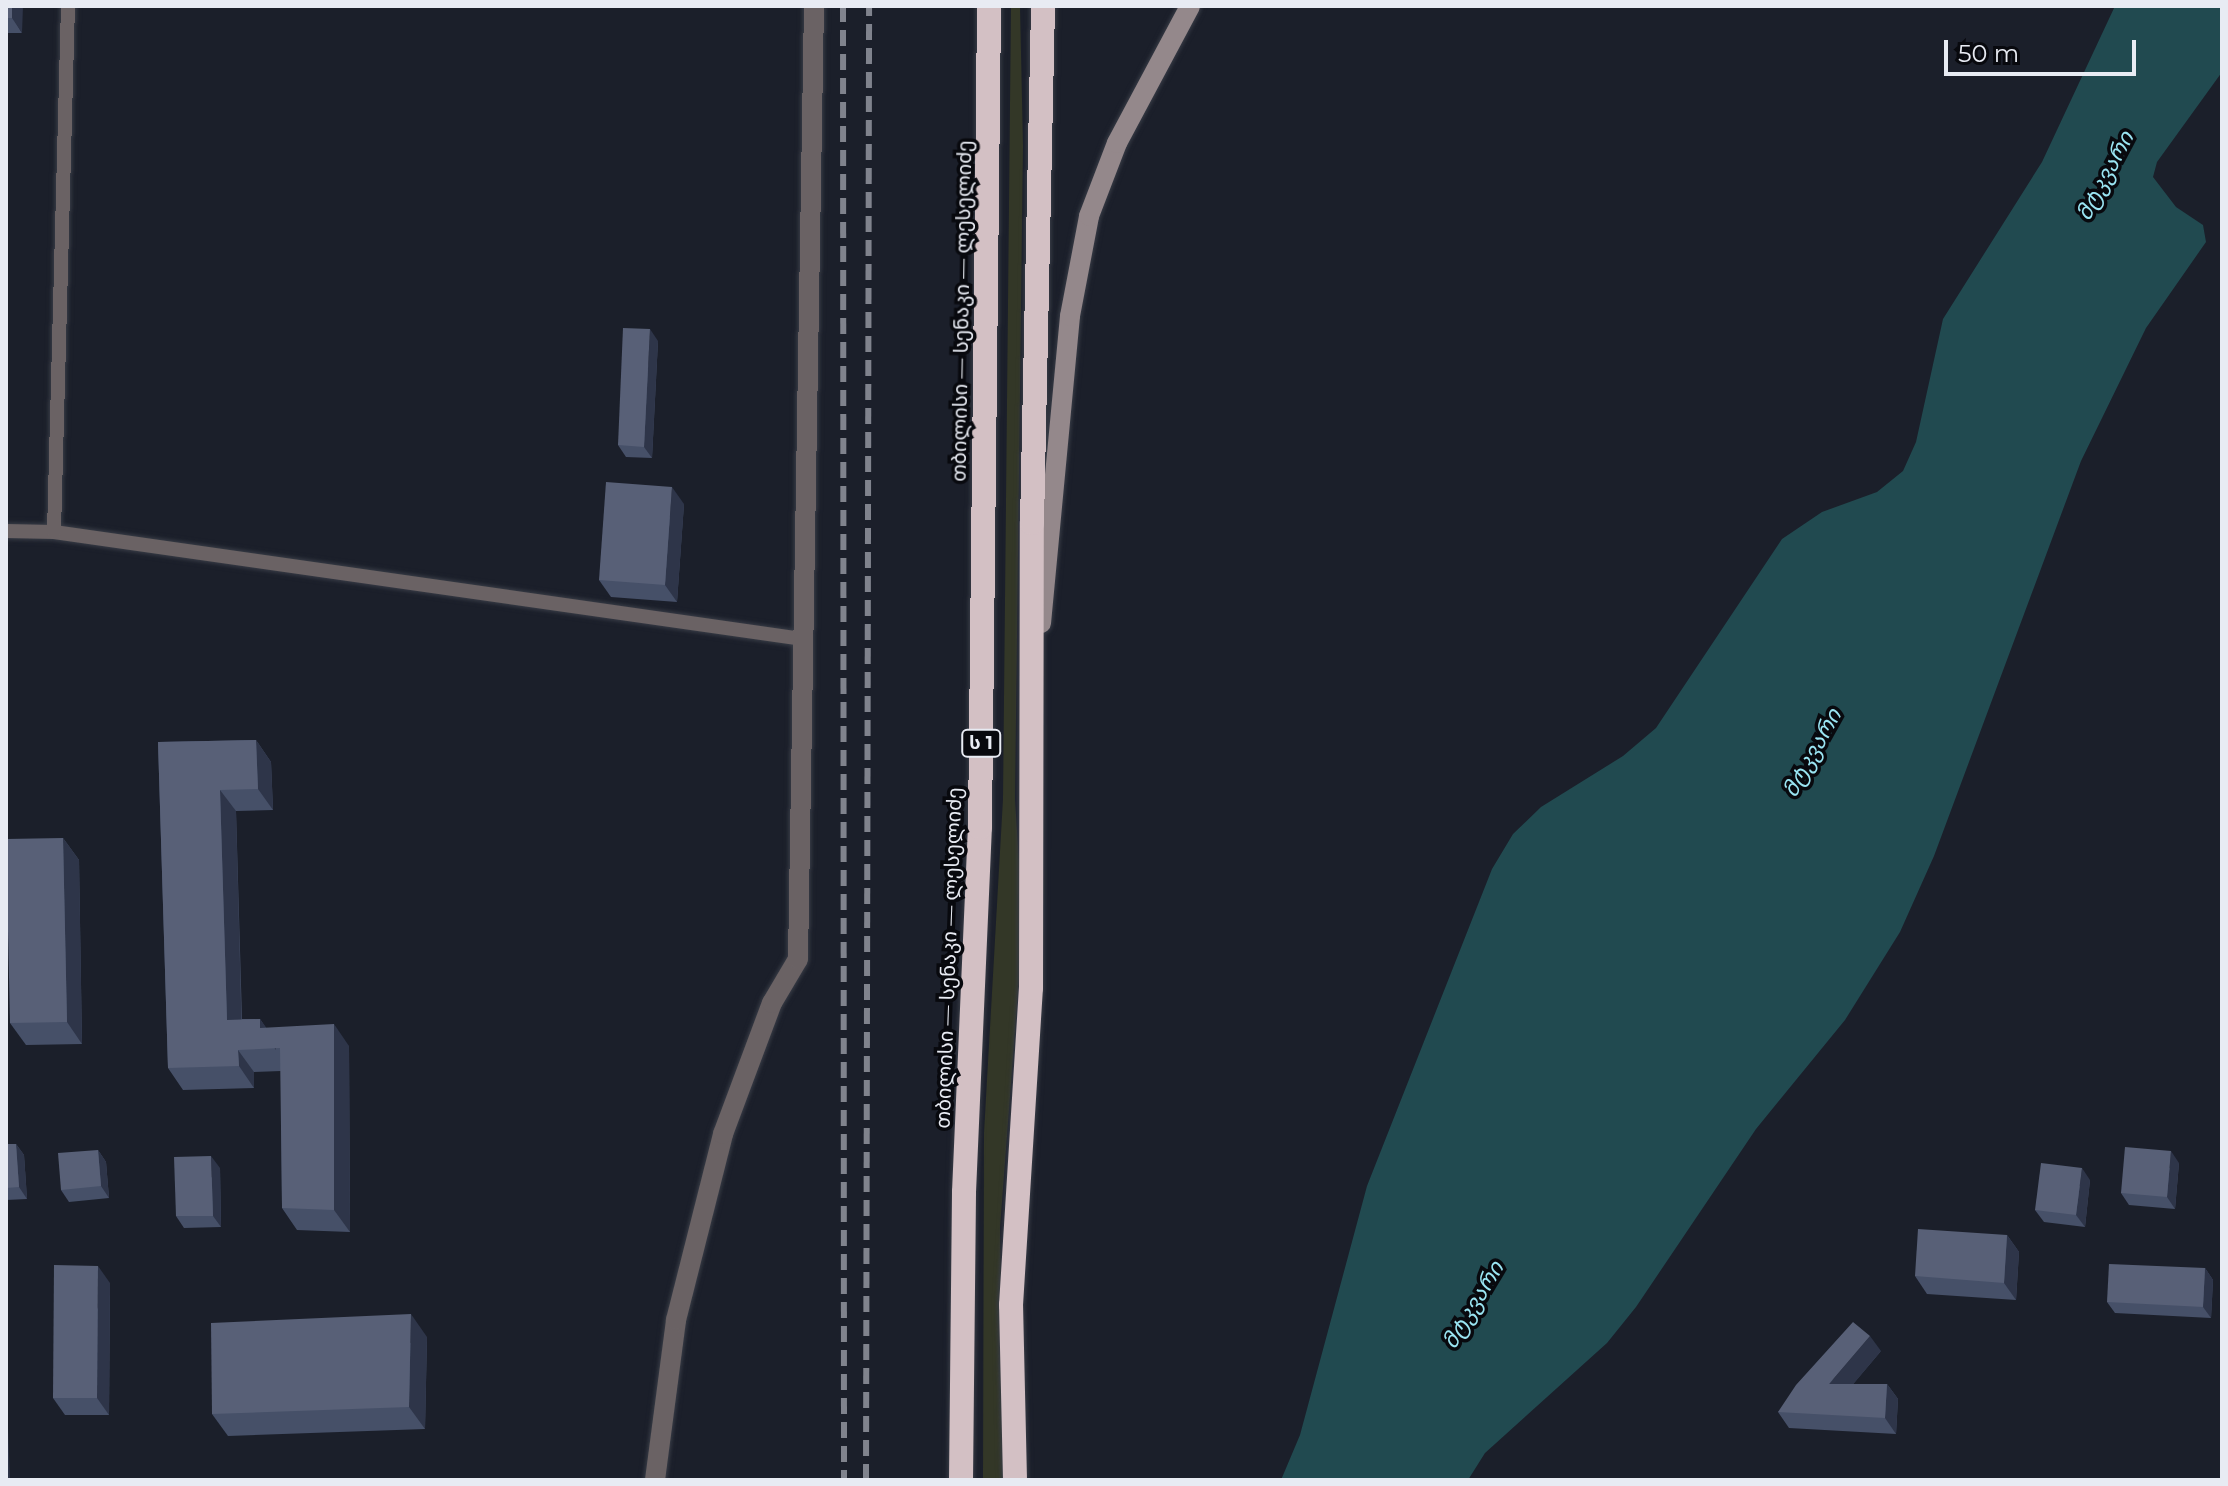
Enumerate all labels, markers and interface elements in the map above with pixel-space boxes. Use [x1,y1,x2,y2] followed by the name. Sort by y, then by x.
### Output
[1948,24,2140,74] scale bar
[1958,39,2019,68] text: 50 m
[2071,127,2139,225] water label: მტკვარი
[947,140,977,482] street label: თბილისი — სენაკი — ლესელიძე
[1777,704,1847,802] water label: მტკვარი
[961,729,1001,757] road number: ს 1
[931,787,967,1129] street label: თბილისი — სენაკი — ლესელიძე
[1437,1257,1509,1353] water label: მტკვარი

